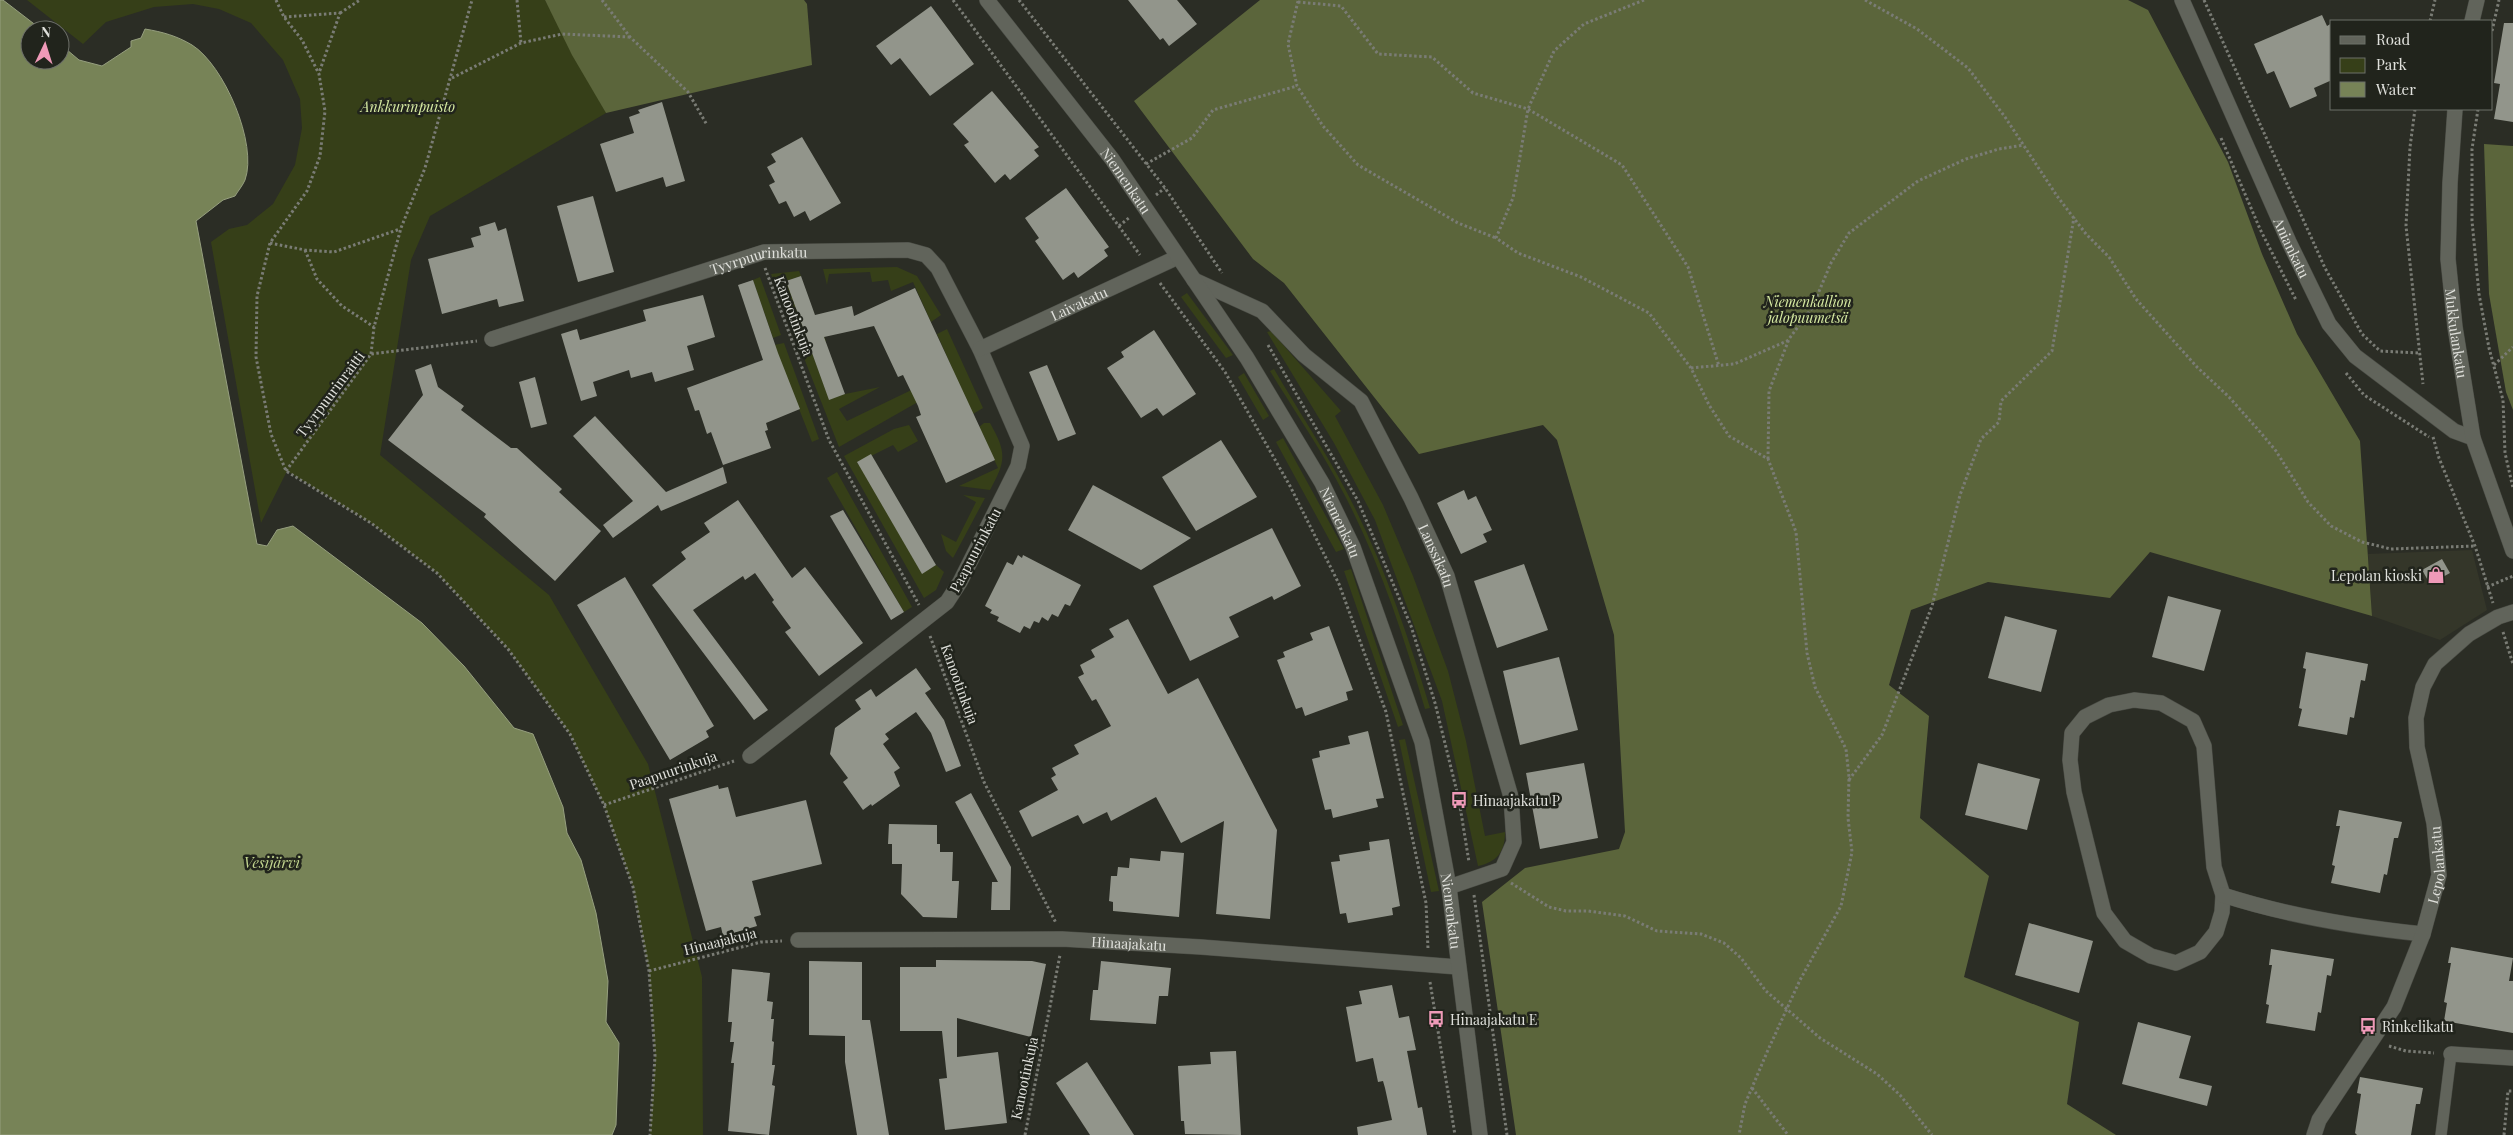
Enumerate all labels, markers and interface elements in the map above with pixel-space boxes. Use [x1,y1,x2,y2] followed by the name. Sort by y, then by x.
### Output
[20,20,70,70] north arrow
[2330,20,2493,110] legend
[40,22,52,41] text: N
[2376,29,2410,49] text: Road
[2376,54,2408,74] text: Park
[2375,79,2416,99] text: Water
[359,97,455,116] park label: Ankkurinpuisto
[1097,143,1156,217] street label: Niemenkatu
[2269,214,2314,281] street label: Aniankatu
[707,242,807,278] street label: Tyyrpuurinkatu
[770,273,818,359] street label: Kanootinkuja
[1047,282,1110,324] street label: Laivakatu
[2442,288,2473,379] street label: Mukkulankatu
[1762,292,1852,327] park label: Niemenkallion jalopuumetsä
[291,347,369,441] street label: Tyyrpuurinraitti
[1316,484,1365,560] street label: Niemenkatu
[945,505,1005,595] street label: Paapuurinkatu
[1415,520,1459,589] street label: Lanssikatu
[2426,565,2446,585] shop icon: Lepolan kioski
[2331,566,2422,585] place label: Lepolan kioski
[937,641,983,727] street label: Kanootinkuja
[627,746,719,794] street label: Paapuurinkuja
[1449,790,1469,810] bus stop icon: Hinaajakatu P
[1473,791,1560,810] place label: Hinaajakatu P
[2422,825,2449,906] street label: Lepolankatu
[244,852,301,872] water label: Vesijärvi
[1437,871,1466,950] street label: Niemenkatu
[682,923,758,959] street label: Hinaajakuja
[1091,931,1167,955] street label: Hinaajakatu
[1426,1009,1446,1029] bus stop icon: Hinaajakatu E
[1450,1010,1537,1029] place label: Hinaajakatu E
[2358,1016,2378,1036] bus stop icon: Rinkelikatu
[2382,1017,2454,1036] place label: Rinkelikatu
[1006,1035,1042,1121] street label: Kanootinkuja

